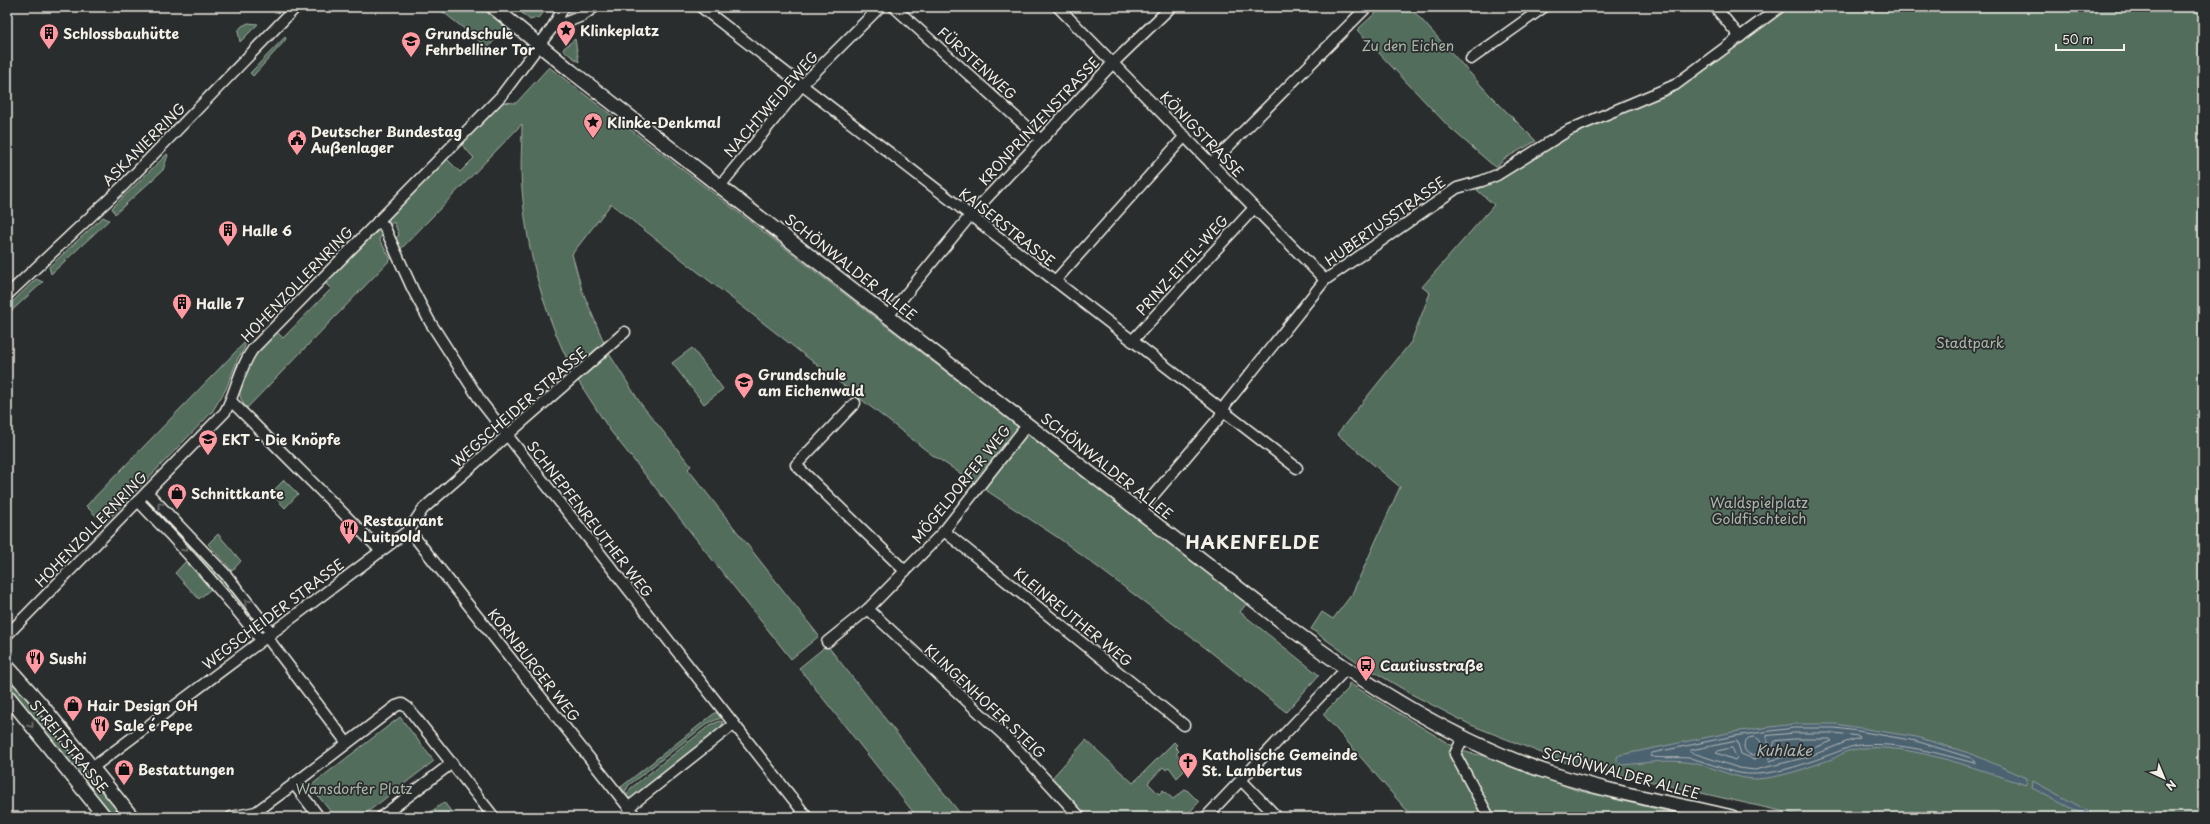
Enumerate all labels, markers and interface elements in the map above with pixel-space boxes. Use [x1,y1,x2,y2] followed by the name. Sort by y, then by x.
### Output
[555,19,577,47] place icon: Klinkeplatz
[580,20,659,41] place label: Klinkeplatz
[38,22,60,50] building icon: Schlossbauhütte
[933,22,1021,104] street label: FÜRSTENWEG
[63,23,180,44] place label: Schlossbauhütte
[425,23,536,60] place label: Grundschule Fehrbelliner Tor
[2056,26,2124,52] scale bar
[400,30,422,58] school or university icon: Grundschule Fehrbelliner Tor
[2062,30,2093,48] text: 50 m
[1362,35,1454,56] park label: Zu den Eichen
[719,46,823,162] street label: NACHTWEIDEWEG
[974,52,1104,190] street label: KRONPRINZENSTRASSE
[1155,86,1249,182] street label: KÖNIGSTRASSE
[97,97,191,191] street label: ASKANIERRING
[582,111,604,139] place icon: Klinke-Denkmal
[607,112,721,133] place label: Klinke-Denkmal
[310,121,462,158] place label: Deutscher Bundestag Außenlager
[286,128,308,156] public building icon: Deutscher Bundestag Außenlager
[1320,171,1450,271] street label: HUBERTUSSTRASSE
[955,183,1059,271] street label: KAISERSTRASSE
[780,209,922,325] street label: SCHÖNWALDER ALLEE
[1131,210,1233,320] street label: PRINZ-EITEL-WEG
[217,219,239,247] building icon: Halle 6
[242,220,292,241] place label: Halle 6
[236,221,358,347] street label: HOHENZOLLERNRING
[171,292,193,320] building icon: Halle 7
[196,293,245,314] place label: Halle 7
[1936,332,2005,353] park label: Stadtpark
[447,342,591,472] street label: WEGSCHEIDER STRASSE
[758,364,865,401] place label: Grundschule am Eichenwald
[733,371,755,399] school or university icon: Grundschule am Eichenwald
[1036,408,1178,524] street label: SCHÖNWALDER ALLEE
[907,420,1015,548] street label: MÖGELDORFER WEG
[197,428,219,456] school or university icon: EKT - Die Knöpfe
[222,429,341,450] place label: EKT - Die Knöpfe
[522,436,658,602] street label: SCHNEPFENREUTHER WEG
[30,466,152,592] street label: HOHENZOLLERNRING
[166,482,188,510] shop icon: Schnittkante
[191,483,284,504] place label: Schnittkante
[1710,492,1808,529] park label: Waldspielplatz Goldfischteich
[157,502,165,510] one-way arrow
[363,510,444,547] place label: Restaurant Luitpold
[338,517,360,545] restaurant icon: Restaurant Luitpold
[1186,528,1320,555] district label: HAKENFELDE
[180,544,188,552] one-way arrow
[198,553,348,675] street label: WEGSCHEIDER STRASSE
[1009,563,1137,671] street label: KLEINREUTHER WEG
[245,599,252,606] one-way arrow
[483,604,585,726] street label: KORNBURGER WEG
[920,639,1050,763] street label: KLINGENHOFER STEIG
[24,647,46,675] restaurant icon: Sushi
[49,648,87,669] place label: Sushi
[1355,654,1377,682] bus stop icon: Cautiusstraße
[1380,655,1484,676] place label: Cautiusstraße
[62,694,84,722] shop icon: Hair Design OH
[25,695,113,797] street label: STREITSTRASSE
[87,695,198,716] place label: Hair Design OH
[89,714,111,742] restaurant icon: Sale é Pepe
[114,715,193,736] place label: Sale é Pepe
[27,720,34,728] one-way arrow
[1756,738,1813,761] water label: Kuhlake
[1540,742,1702,804] street label: SCHÖNWALDER ALLEE
[1202,744,1358,781] place label: Katholische Gemeinde St. Lambertus
[1177,751,1199,779] church icon: Katholische Gemeinde St. Lambertus
[113,758,135,786] shop icon: Bestattungen
[2144,758,2184,798] north arrow
[138,759,234,780] place label: Bestattungen
[2162,776,2180,795] text: N
[296,778,413,799] park label: Wansdorfer Platz

